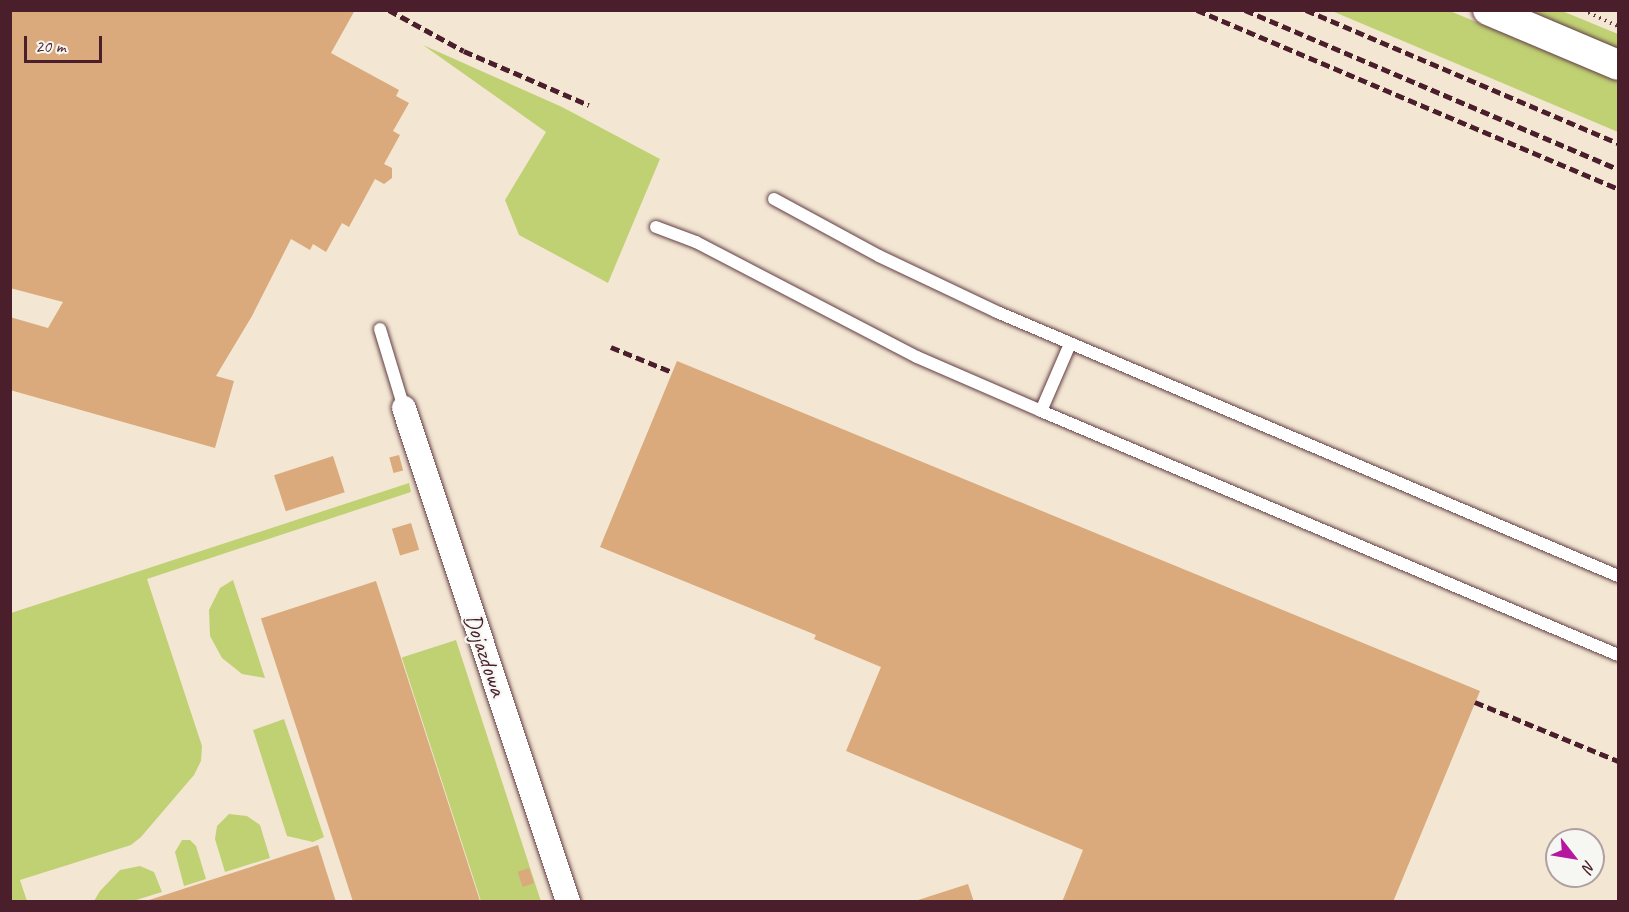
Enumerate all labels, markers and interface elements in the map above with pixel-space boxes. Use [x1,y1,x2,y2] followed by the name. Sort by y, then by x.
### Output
[27,24,105,62] scale bar
[35,35,66,57] text: 20 m
[457,610,513,700] street label: Dojazdowa
[1545,828,1605,888] north arrow
[1578,857,1600,876] text: N

